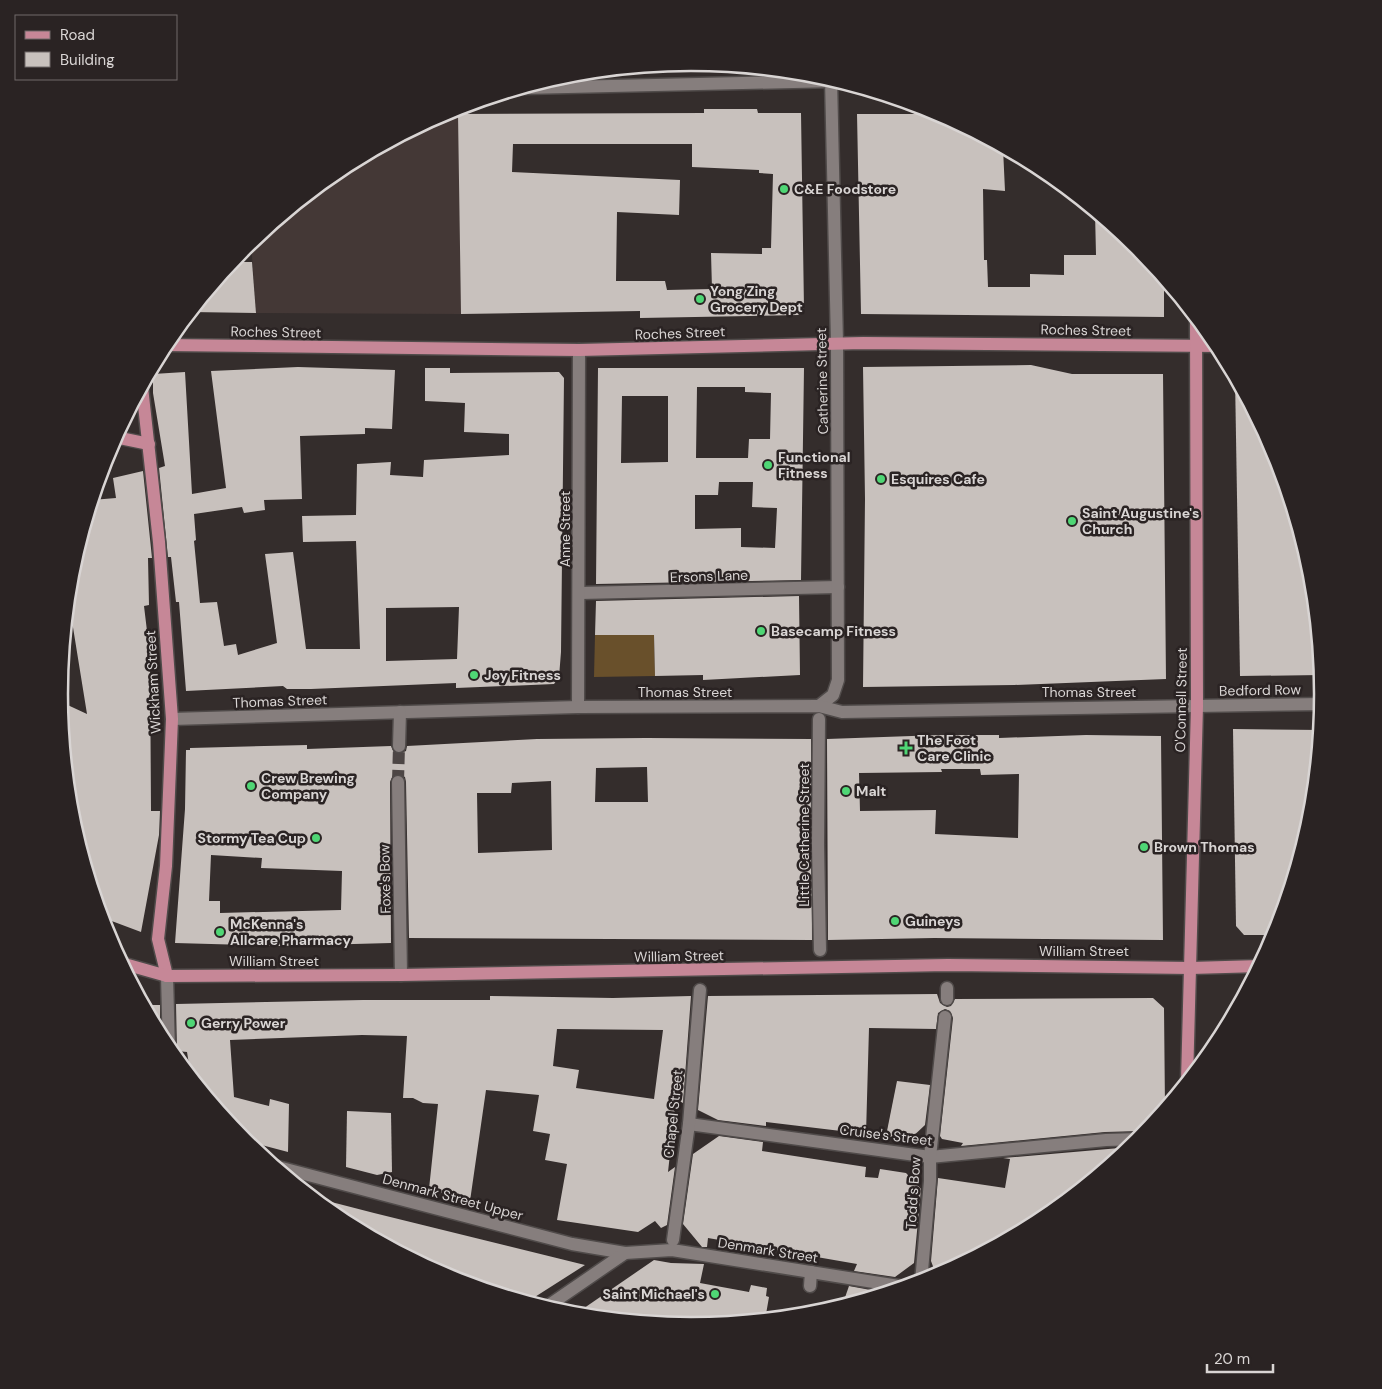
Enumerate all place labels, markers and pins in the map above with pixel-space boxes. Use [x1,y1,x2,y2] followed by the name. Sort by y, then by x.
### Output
[794,180,896,198] place label: C&E Foodstore
[778,183,790,195] marker: C&E Foodstore
[710,282,803,316] place label: Yong Zing Grocery Dept
[694,293,706,305] marker: Yong Zing Grocery Dept
[778,448,850,482] place label: Functional Fitness
[762,459,774,471] marker: Functional Fitness
[891,470,985,488] place label: Esquires Cafe
[875,473,887,485] marker: Esquires Cafe
[1082,504,1200,538] place label: Saint Augustine's Church
[1066,515,1078,527] marker: Saint Augustine's Church
[771,622,896,640] place label: Basecamp Fitness
[755,625,767,637] marker: Basecamp Fitness
[484,666,561,684] place label: Joy Fitness
[468,669,480,681] marker: Joy Fitness
[917,731,992,765] place label: The Foot Care Clinic
[899,741,913,755] marker: The Foot Care Clinic
[261,769,355,803] place label: Crew Brewing Company
[245,780,257,792] marker: Crew Brewing Company
[856,782,886,800] place label: Malt
[840,785,852,797] marker: Malt
[198,829,306,847] place label: Stormy Tea Cup
[310,832,322,844] marker: Stormy Tea Cup
[1154,838,1255,856] place label: Brown Thomas
[1138,841,1150,853] marker: Brown Thomas
[905,912,961,930] place label: Guineys
[230,915,351,949] place label: McKenna's Allcare Pharmacy
[889,915,901,927] marker: Guineys
[214,926,226,938] marker: McKenna's Allcare Pharmacy
[201,1014,286,1032] place label: Gerry Power
[185,1017,197,1029] marker: Gerry Power
[603,1285,705,1303] place label: Saint Michael's
[709,1288,721,1300] marker: Saint Michael's

